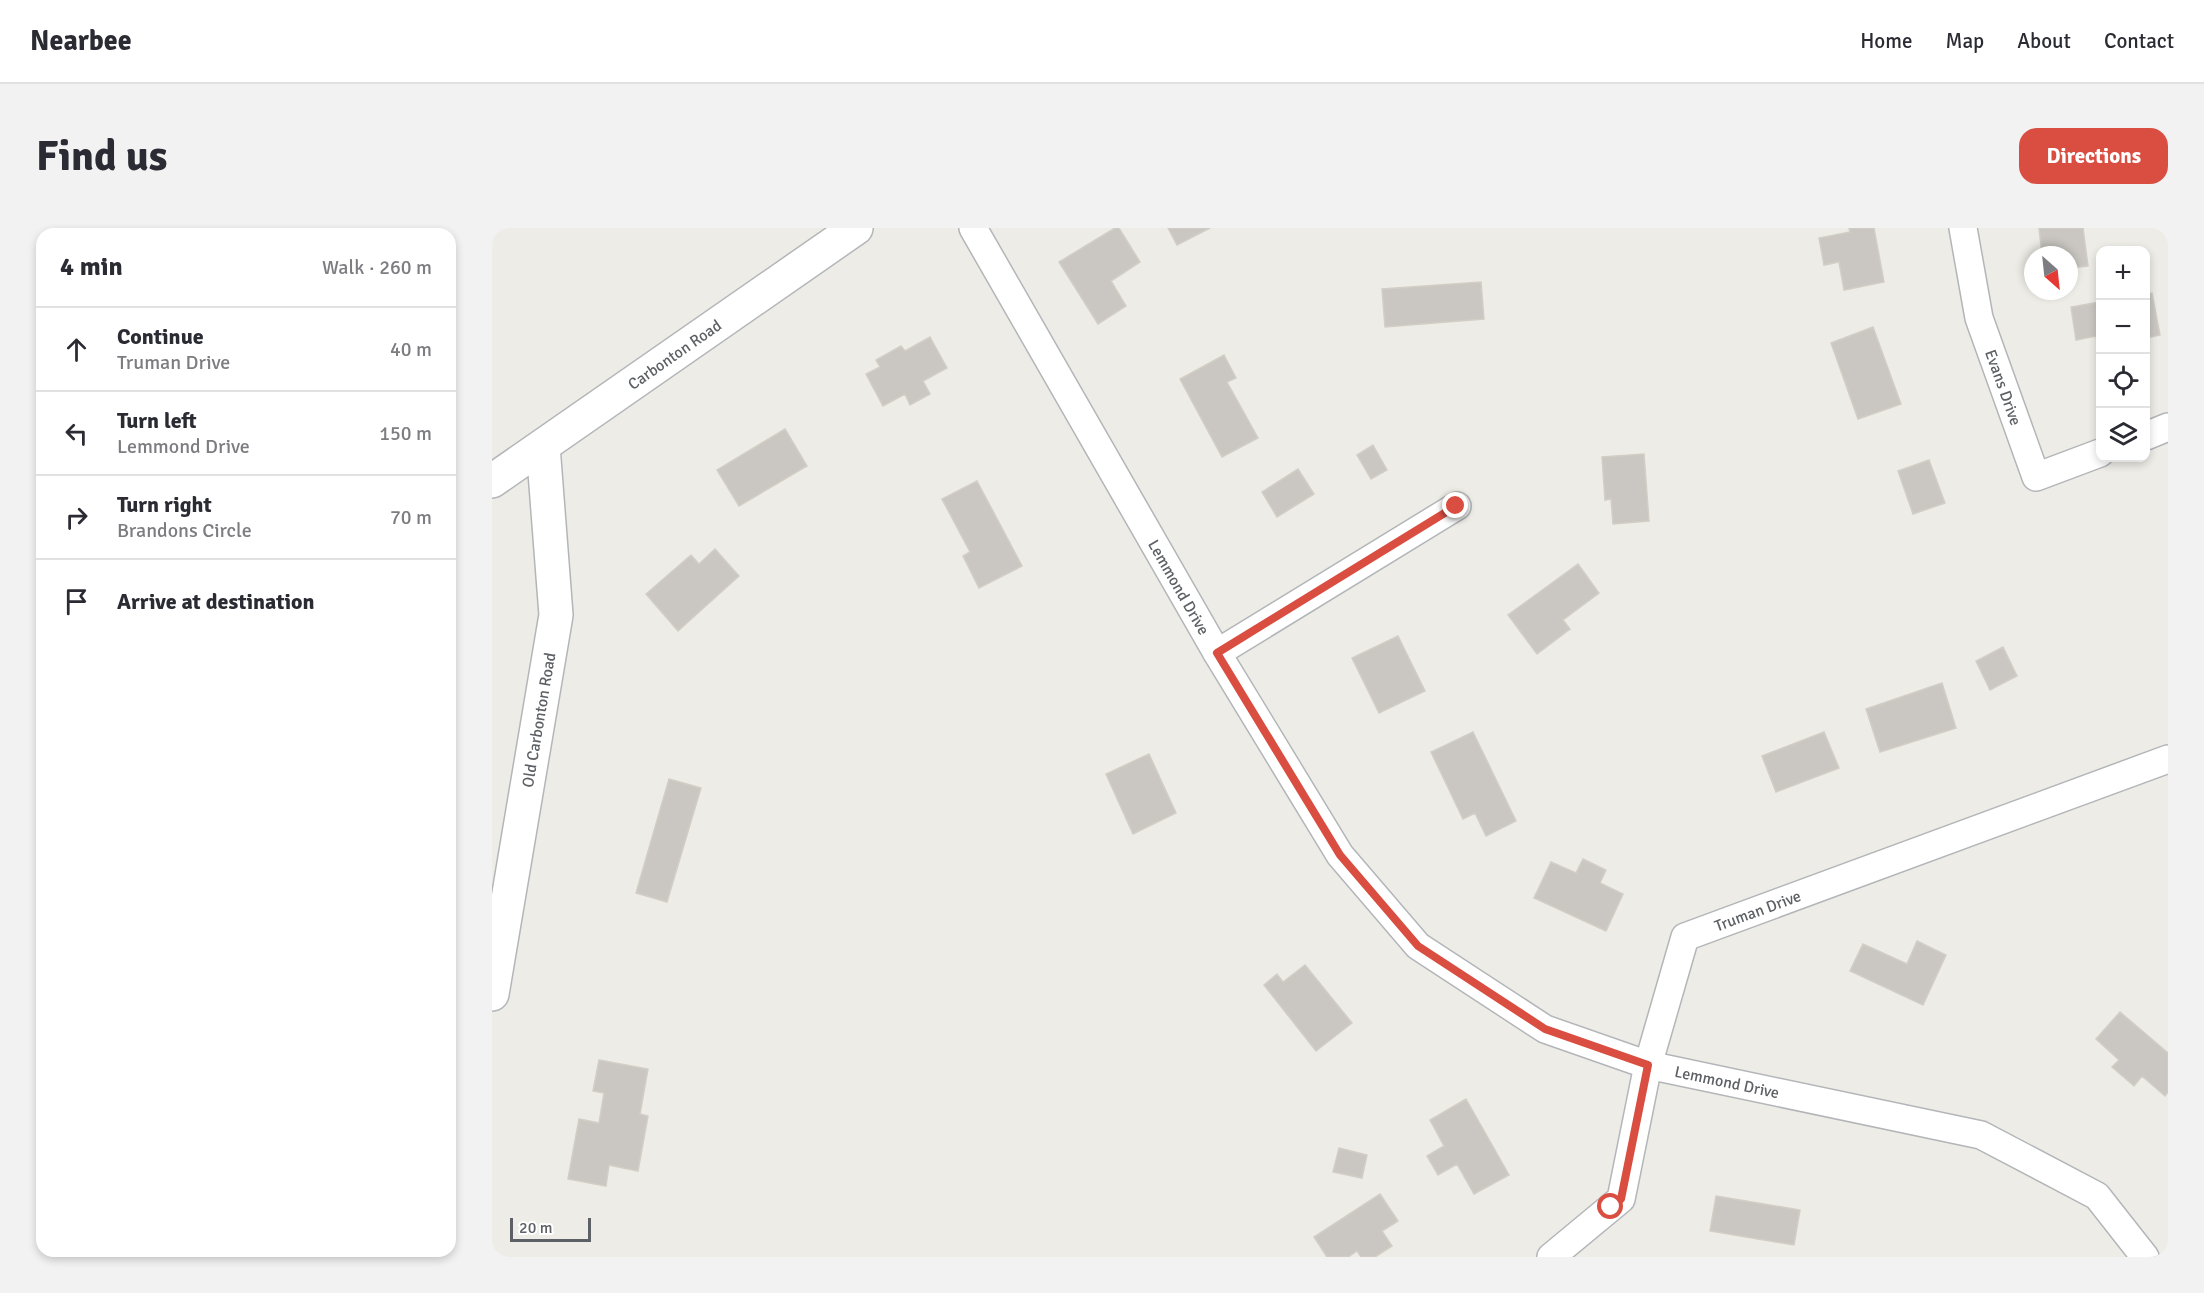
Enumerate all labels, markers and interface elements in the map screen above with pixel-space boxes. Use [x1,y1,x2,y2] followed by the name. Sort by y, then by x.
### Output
[30,24,132,58] text: Nearbee
[1860,28,1913,54] text: Home
[1946,28,1984,54] text: Map
[2017,28,2071,54] text: About
[2104,28,2174,54] text: Contact
[2019,128,2168,184] button: Directions
[36,131,167,182] text: Find us
[2024,246,2078,300] north arrow
[2096,246,2150,462] map controls
[2096,246,2150,300] button: +
[60,251,123,283] text: 4 min
[322,255,432,280] text: Walk · 260 m
[2096,300,2150,354] button: −
[624,316,726,395] street label: Carbonton Road
[117,323,204,350] text: Continue
[60,333,93,366] icon: ahead
[390,337,432,362] text: 40 m
[1980,347,2026,428] street label: Evans Drive
[117,350,230,375] text: Truman Drive
[2096,354,2150,408] button: locate
[117,407,197,434] text: Turn left
[2096,408,2150,462] button: layers
[60,417,93,450] icon: left
[379,421,432,446] text: 150 m
[117,434,250,459] text: Lemmond Drive
[117,491,212,518] text: Turn right
[1442,492,1468,518] route end
[60,501,93,534] icon: right
[390,505,432,530] text: 70 m
[117,518,252,543] text: Brandons Circle
[1143,536,1213,639] street label: Lemmond Drive
[60,585,93,618] icon: arrive
[117,588,314,615] text: Arrive at destination
[518,651,561,789] street label: Old Carbonton Road
[1712,886,1804,936] street label: Truman Drive
[1673,1062,1781,1103] street label: Lemmond Drive
[1597,1193,1623,1219] route start
[510,1215,591,1242] scale bar
[519,1218,553,1238] text: 20 m

